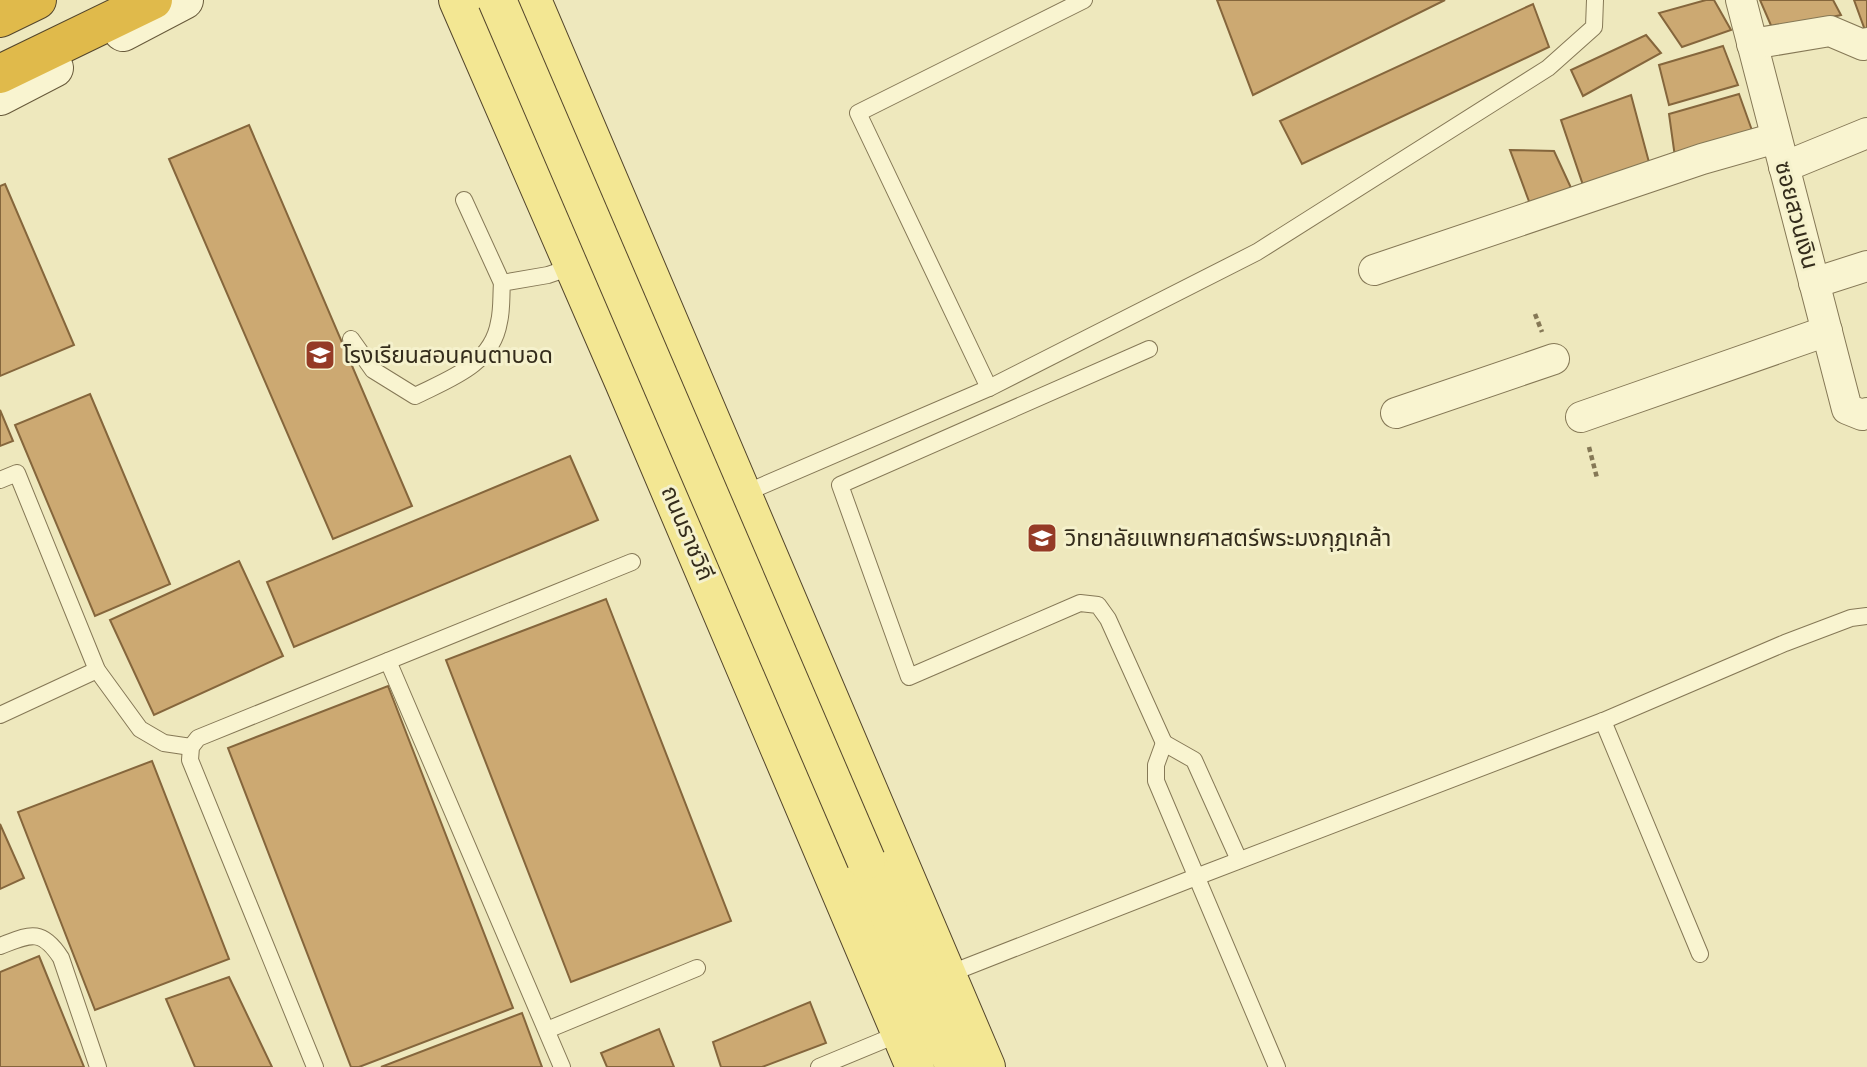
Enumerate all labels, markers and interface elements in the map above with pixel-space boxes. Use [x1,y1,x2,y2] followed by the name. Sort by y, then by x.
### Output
[1765,157,1827,273] street label: ซอยสวนเงิน
[303,338,337,372] school or university icon: โรงเรียนสอนคนตาบอด
[343,339,553,373] place label: โรงเรียนสอนคนตาบอด
[652,481,722,586] street label: ถนนราชวิถี
[1025,521,1059,555] school or university icon: วิทยาลัยแพทยศาสตร์พระมงกุฎเกล้า
[1065,522,1391,556] place label: วิทยาลัยแพทยศาสตร์พระมงกุฎเกล้า

